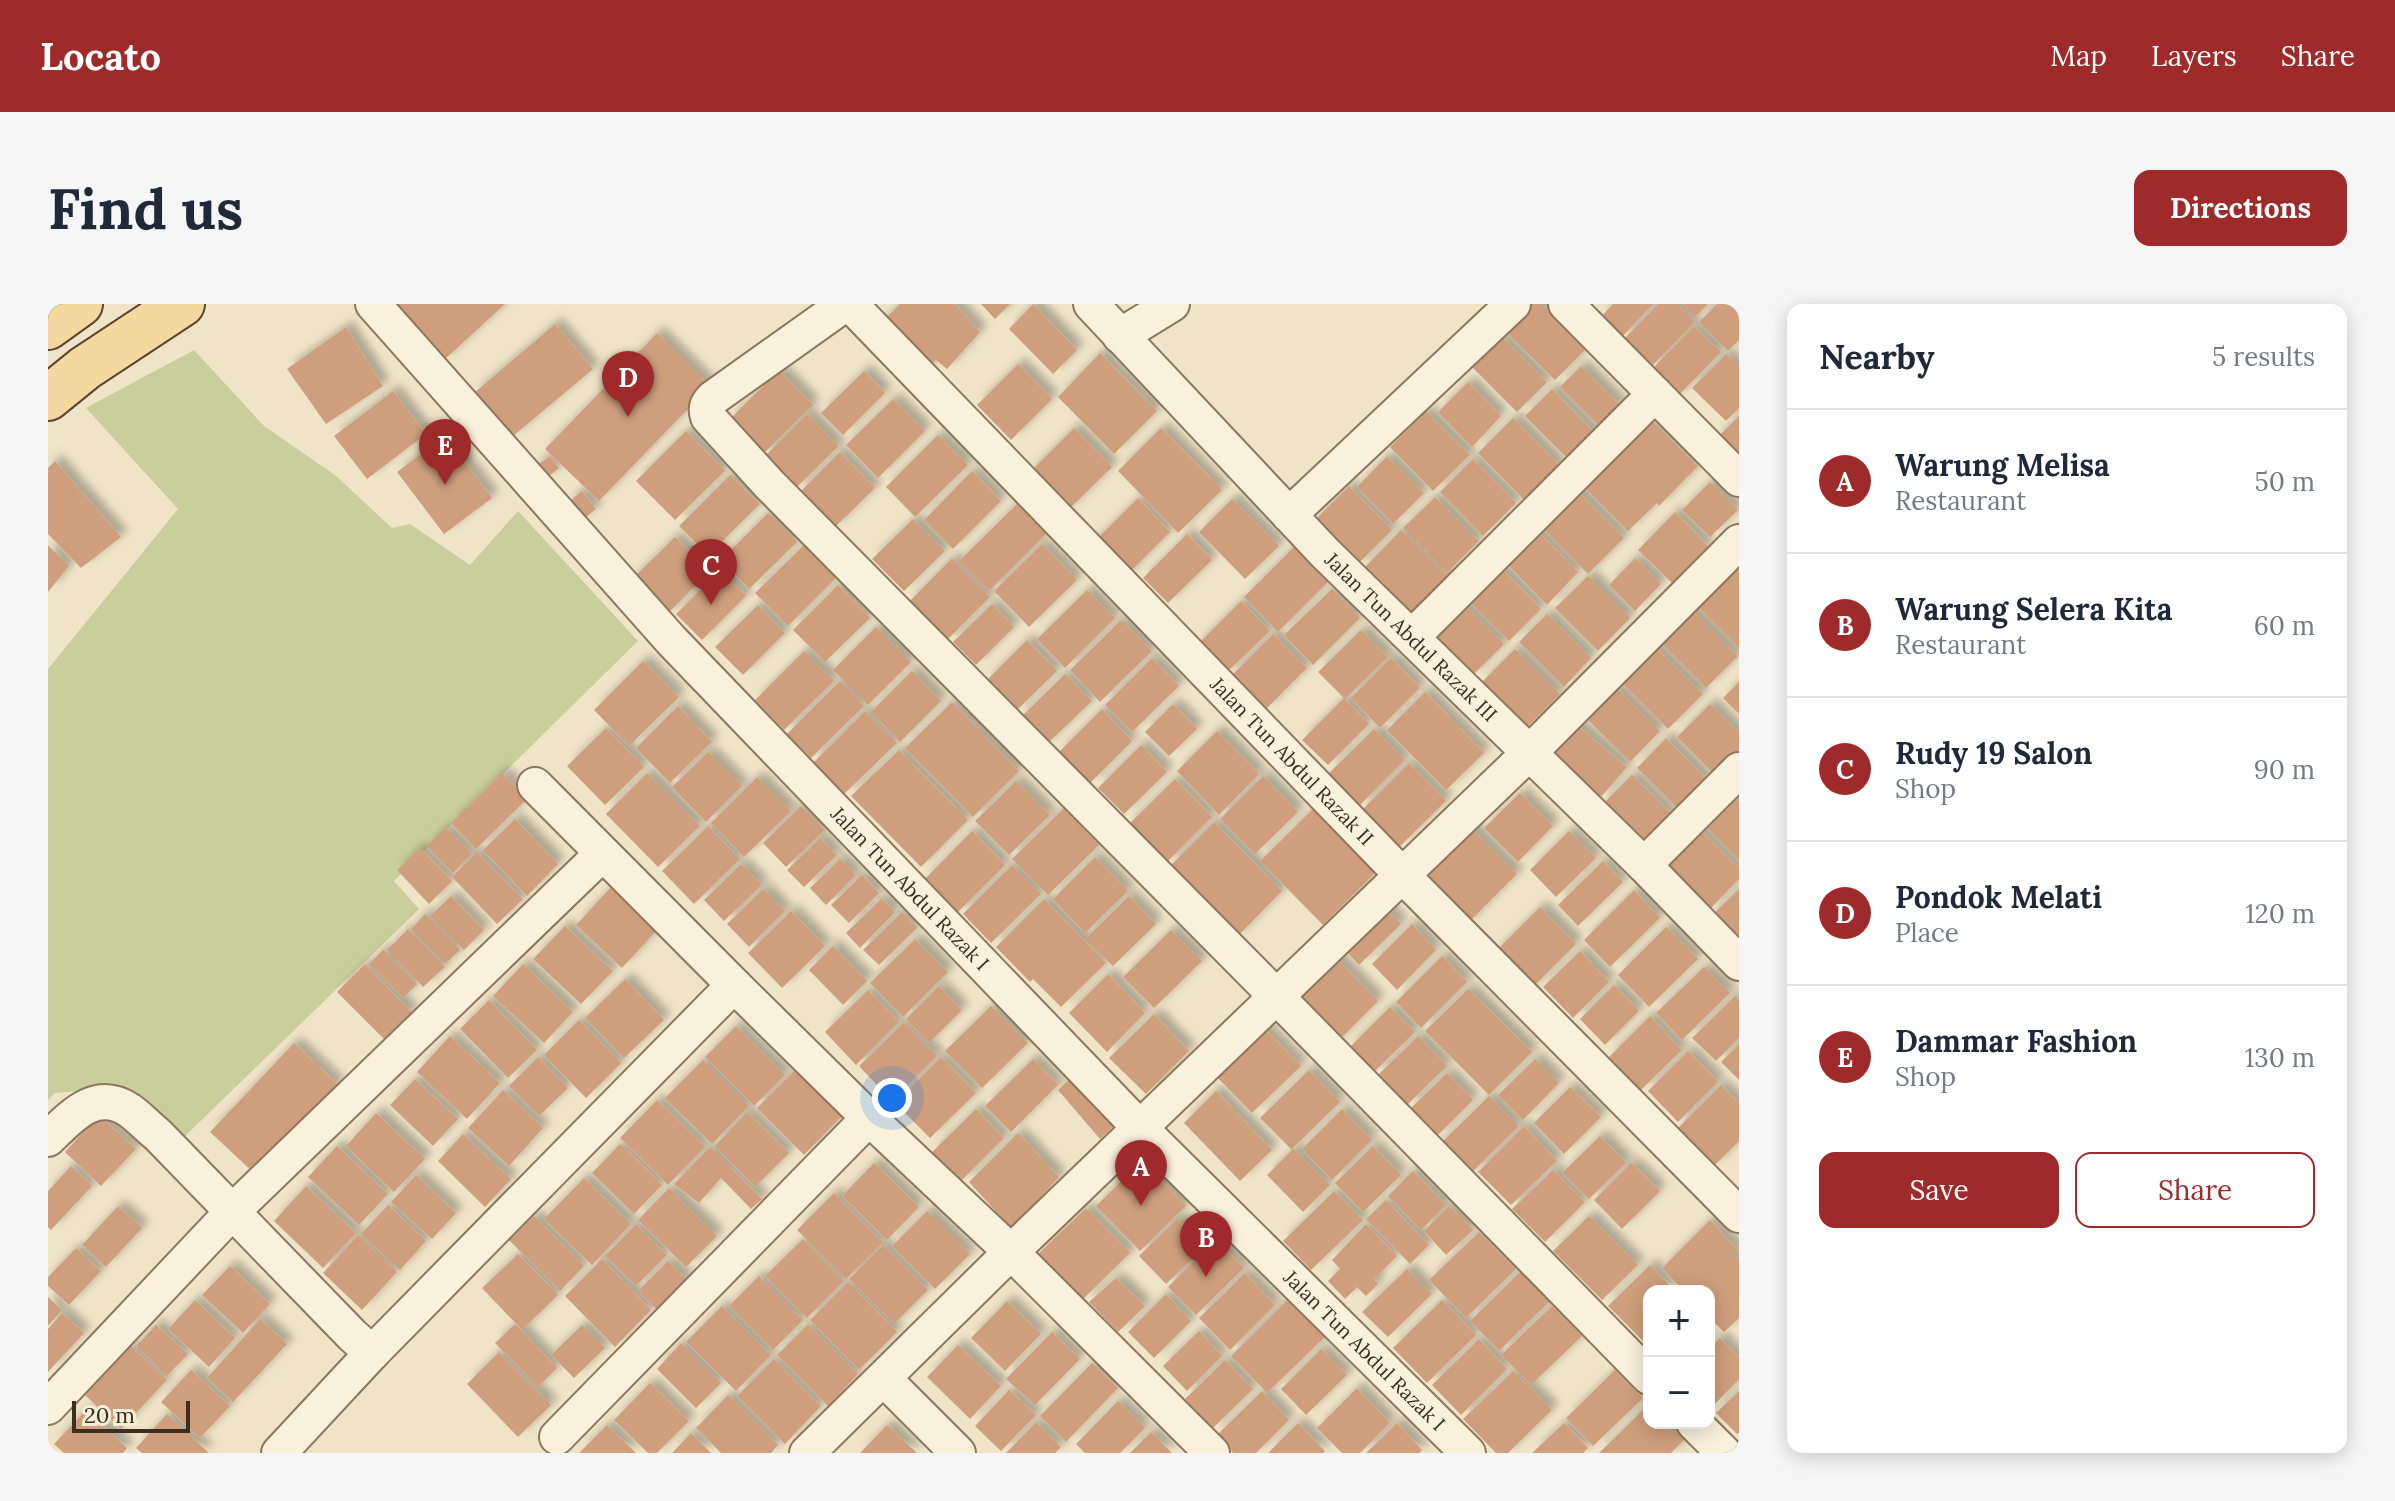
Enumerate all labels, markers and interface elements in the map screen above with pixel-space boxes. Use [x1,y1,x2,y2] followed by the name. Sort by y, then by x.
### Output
[40,32,161,80] text: Locato
[2050,38,2107,74] text: Map
[2151,38,2237,74] text: Layers
[2281,38,2355,74] text: Share
[2134,170,2347,246] button: Directions
[48,173,243,244] text: Find us
[1819,335,1935,378] text: Nearby
[2212,340,2315,373] text: 5 results
[602,351,654,417] pin: D
[419,419,471,485] pin: E
[1895,446,2110,484] text: Warung Melisa
[1836,465,1854,498] text: A
[2255,465,2315,498] text: 50 m
[1895,484,2026,517] text: Restaurant
[685,539,737,605] pin: C
[1319,546,1503,726] street label: Jalan Tun Abdul Razak III
[1895,590,2172,628] text: Warung Selera Kita
[1836,609,1854,642] text: B
[2254,609,2315,642] text: 60 m
[1895,628,2026,661] text: Restaurant
[1205,671,1379,850] street label: Jalan Tun Abdul Razak II
[1895,734,2093,772] text: Rudy 19 Salon
[1836,753,1854,786] text: C
[2254,753,2315,786] text: 90 m
[1895,772,1956,805] text: Shop
[825,801,995,975] street label: Jalan Tun Abdul Razak I
[1895,878,2102,916] text: Pondok Melati
[1835,897,1855,930] text: D
[2245,897,2315,930] text: 120 m
[1895,916,1959,949] text: Place
[1895,1022,2137,1060] text: Dammar Fashion
[1837,1041,1853,1074] text: E
[2245,1041,2315,1074] text: 130 m
[1895,1060,1956,1093] text: Shop
[872,1078,912,1118] your location
[1115,1140,1167,1206] pin: A
[1819,1152,2059,1228] button: Save
[2075,1152,2315,1228] button: Share
[1180,1211,1232,1277] pin: B
[1278,1264,1451,1436] street label: Jalan Tun Abdul Razak I
[1643,1285,1715,1429] map controls
[1643,1285,1715,1357] button: +
[1643,1357,1715,1429] button: −
[72,1397,190,1433] scale bar
[84,1401,135,1429] text: 20 m

